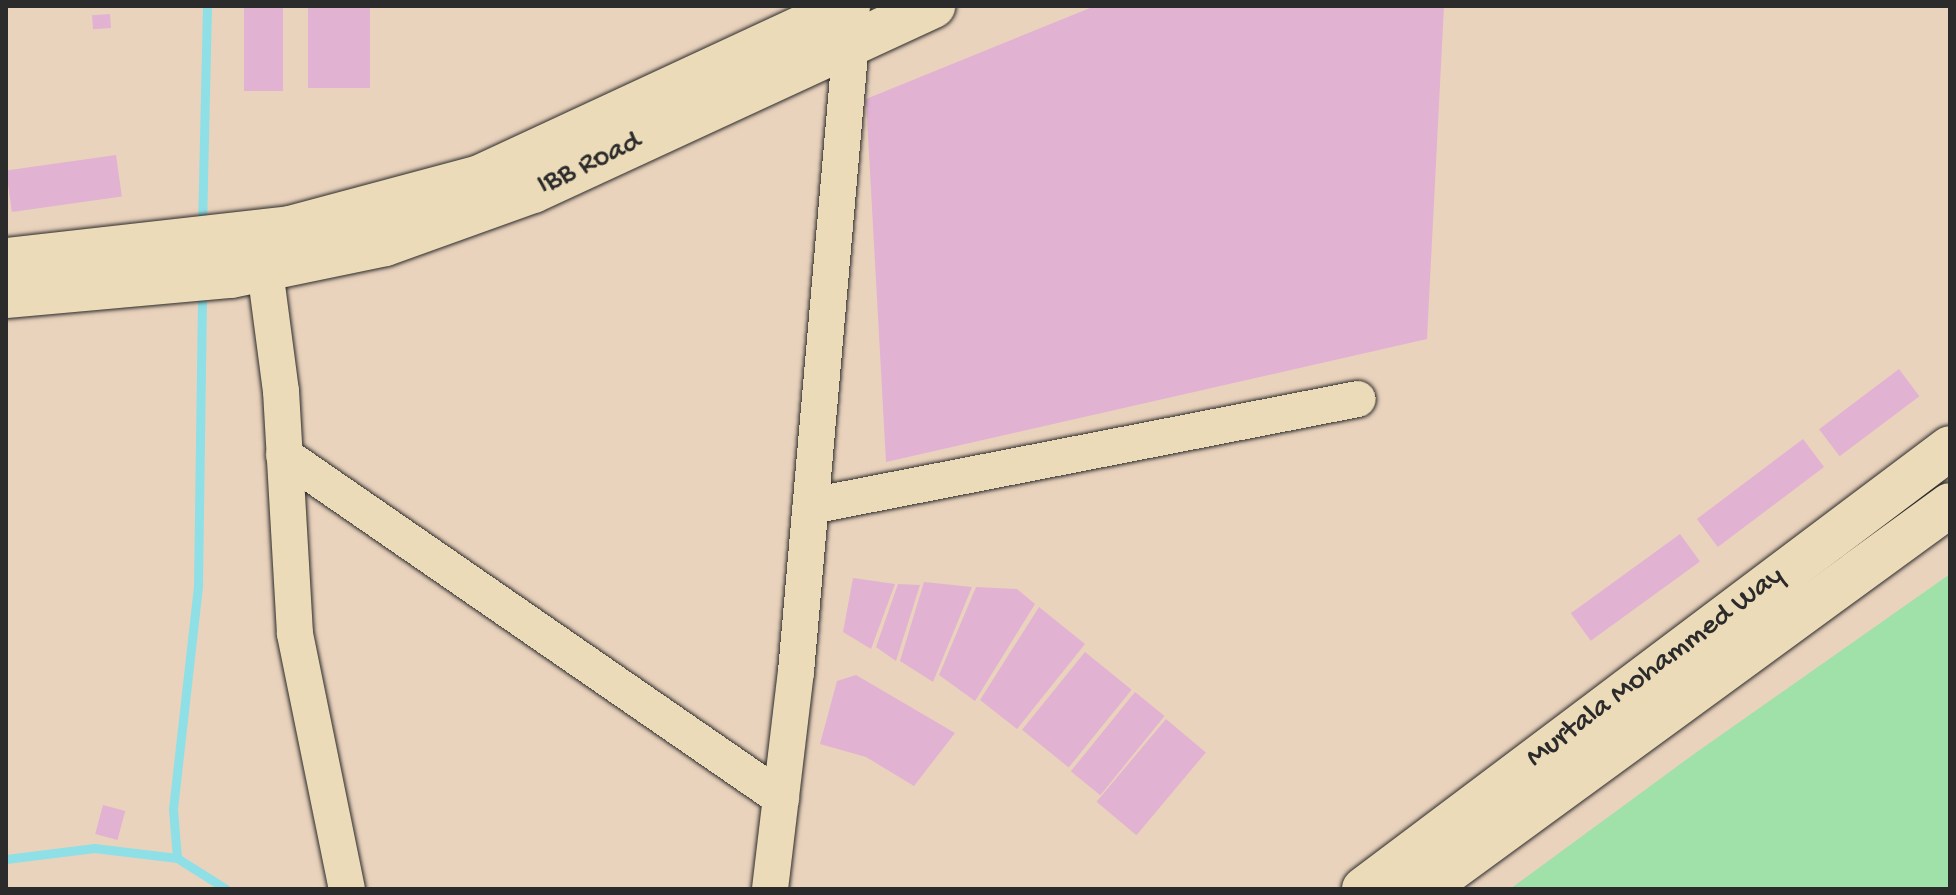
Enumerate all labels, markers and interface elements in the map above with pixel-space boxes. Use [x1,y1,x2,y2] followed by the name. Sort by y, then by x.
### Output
[532,125,648,205] street label: IBB Road
[1520,559,1792,777] street label: Murtala Mohammed Way

